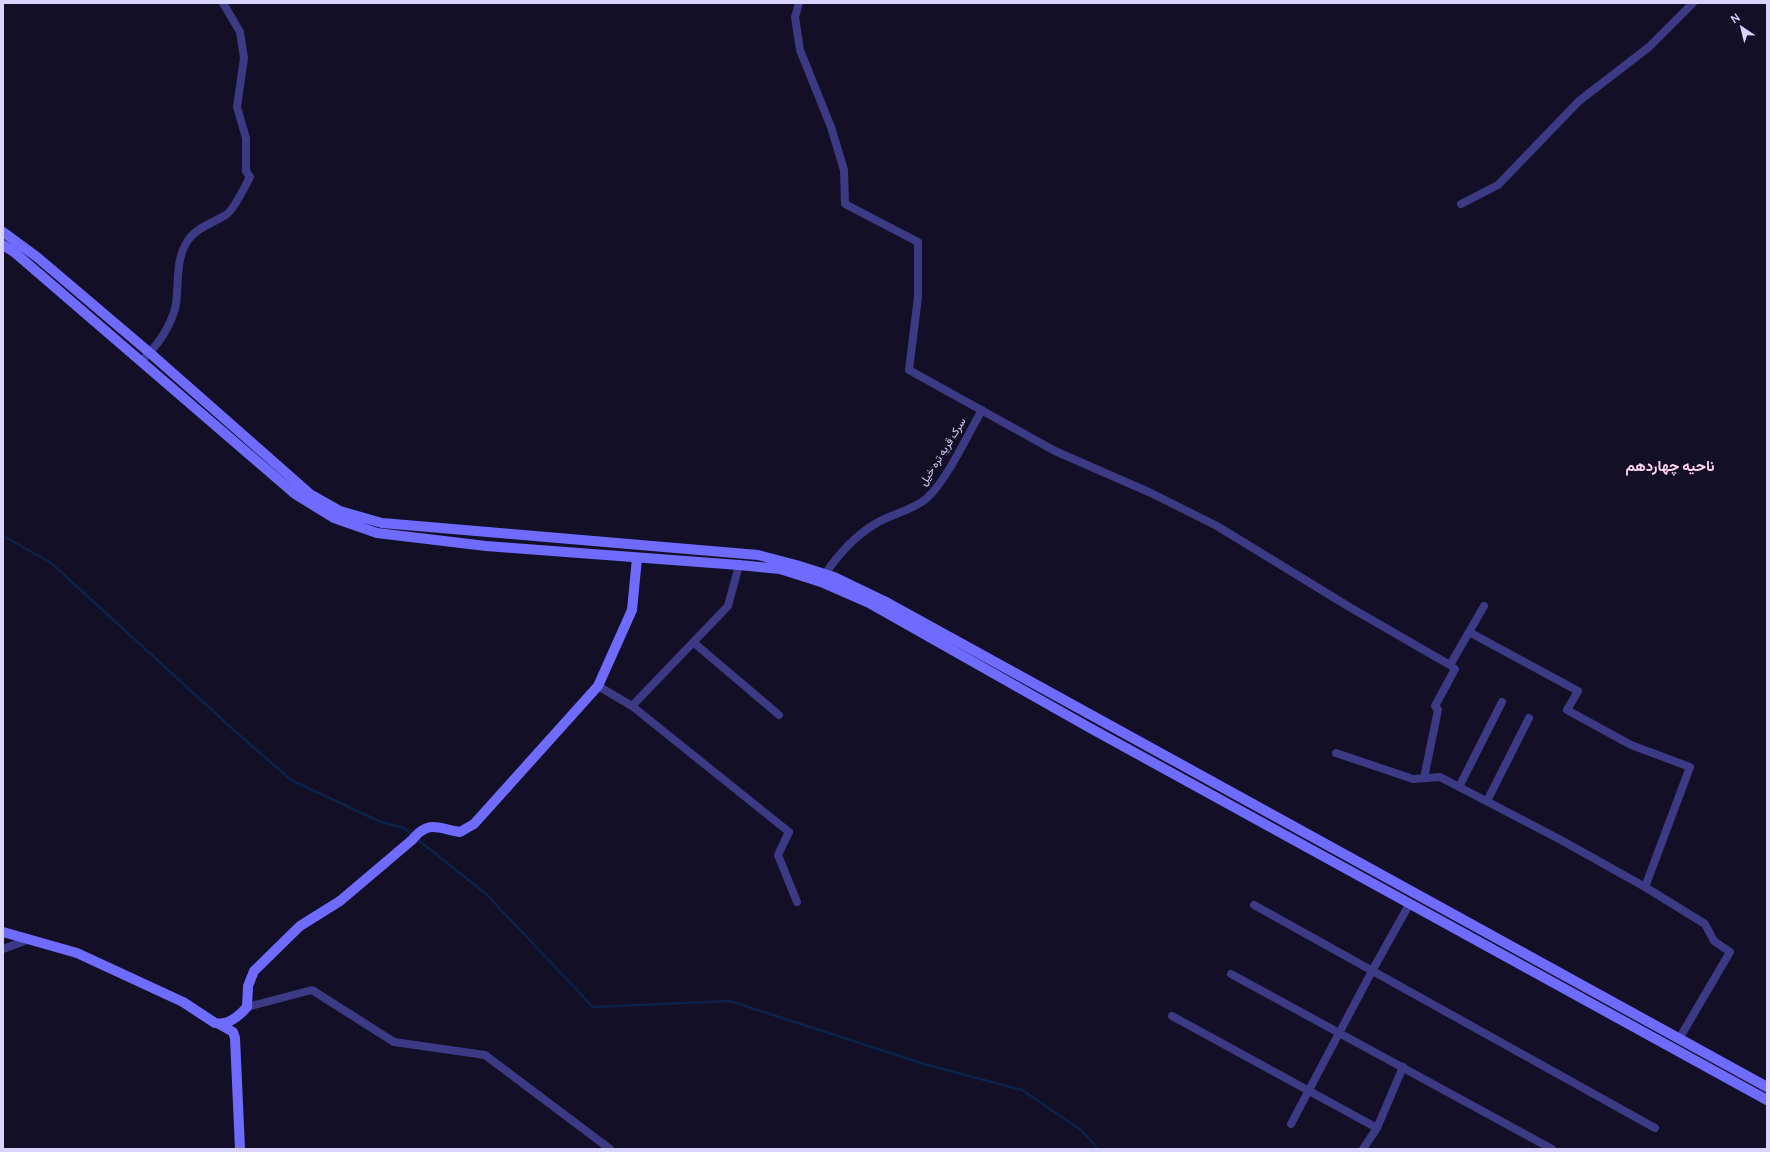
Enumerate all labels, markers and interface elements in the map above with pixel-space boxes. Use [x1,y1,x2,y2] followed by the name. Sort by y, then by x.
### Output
[1722,8,1762,48] north arrow
[1727,9,1742,26] text: N
[917,416,969,488] street label: سرک قریه تره خیل
[1626,458,1714,476] district label: ناحیه چهاردهم

